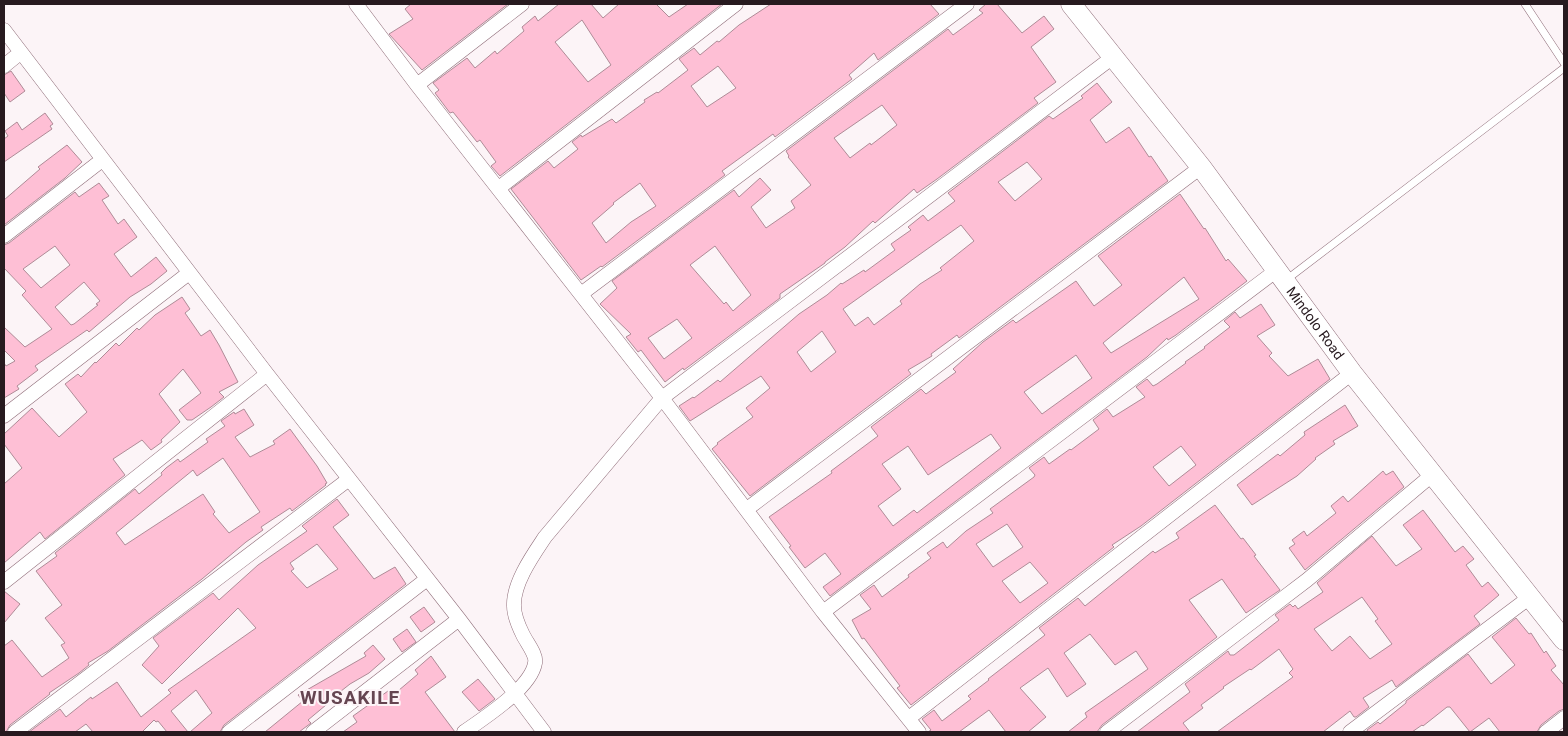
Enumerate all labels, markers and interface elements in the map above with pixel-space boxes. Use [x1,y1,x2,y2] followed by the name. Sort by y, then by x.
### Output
[1283,284,1347,363] street label: Mindolo Road
[300,686,400,709] district label: WUSAKILE

